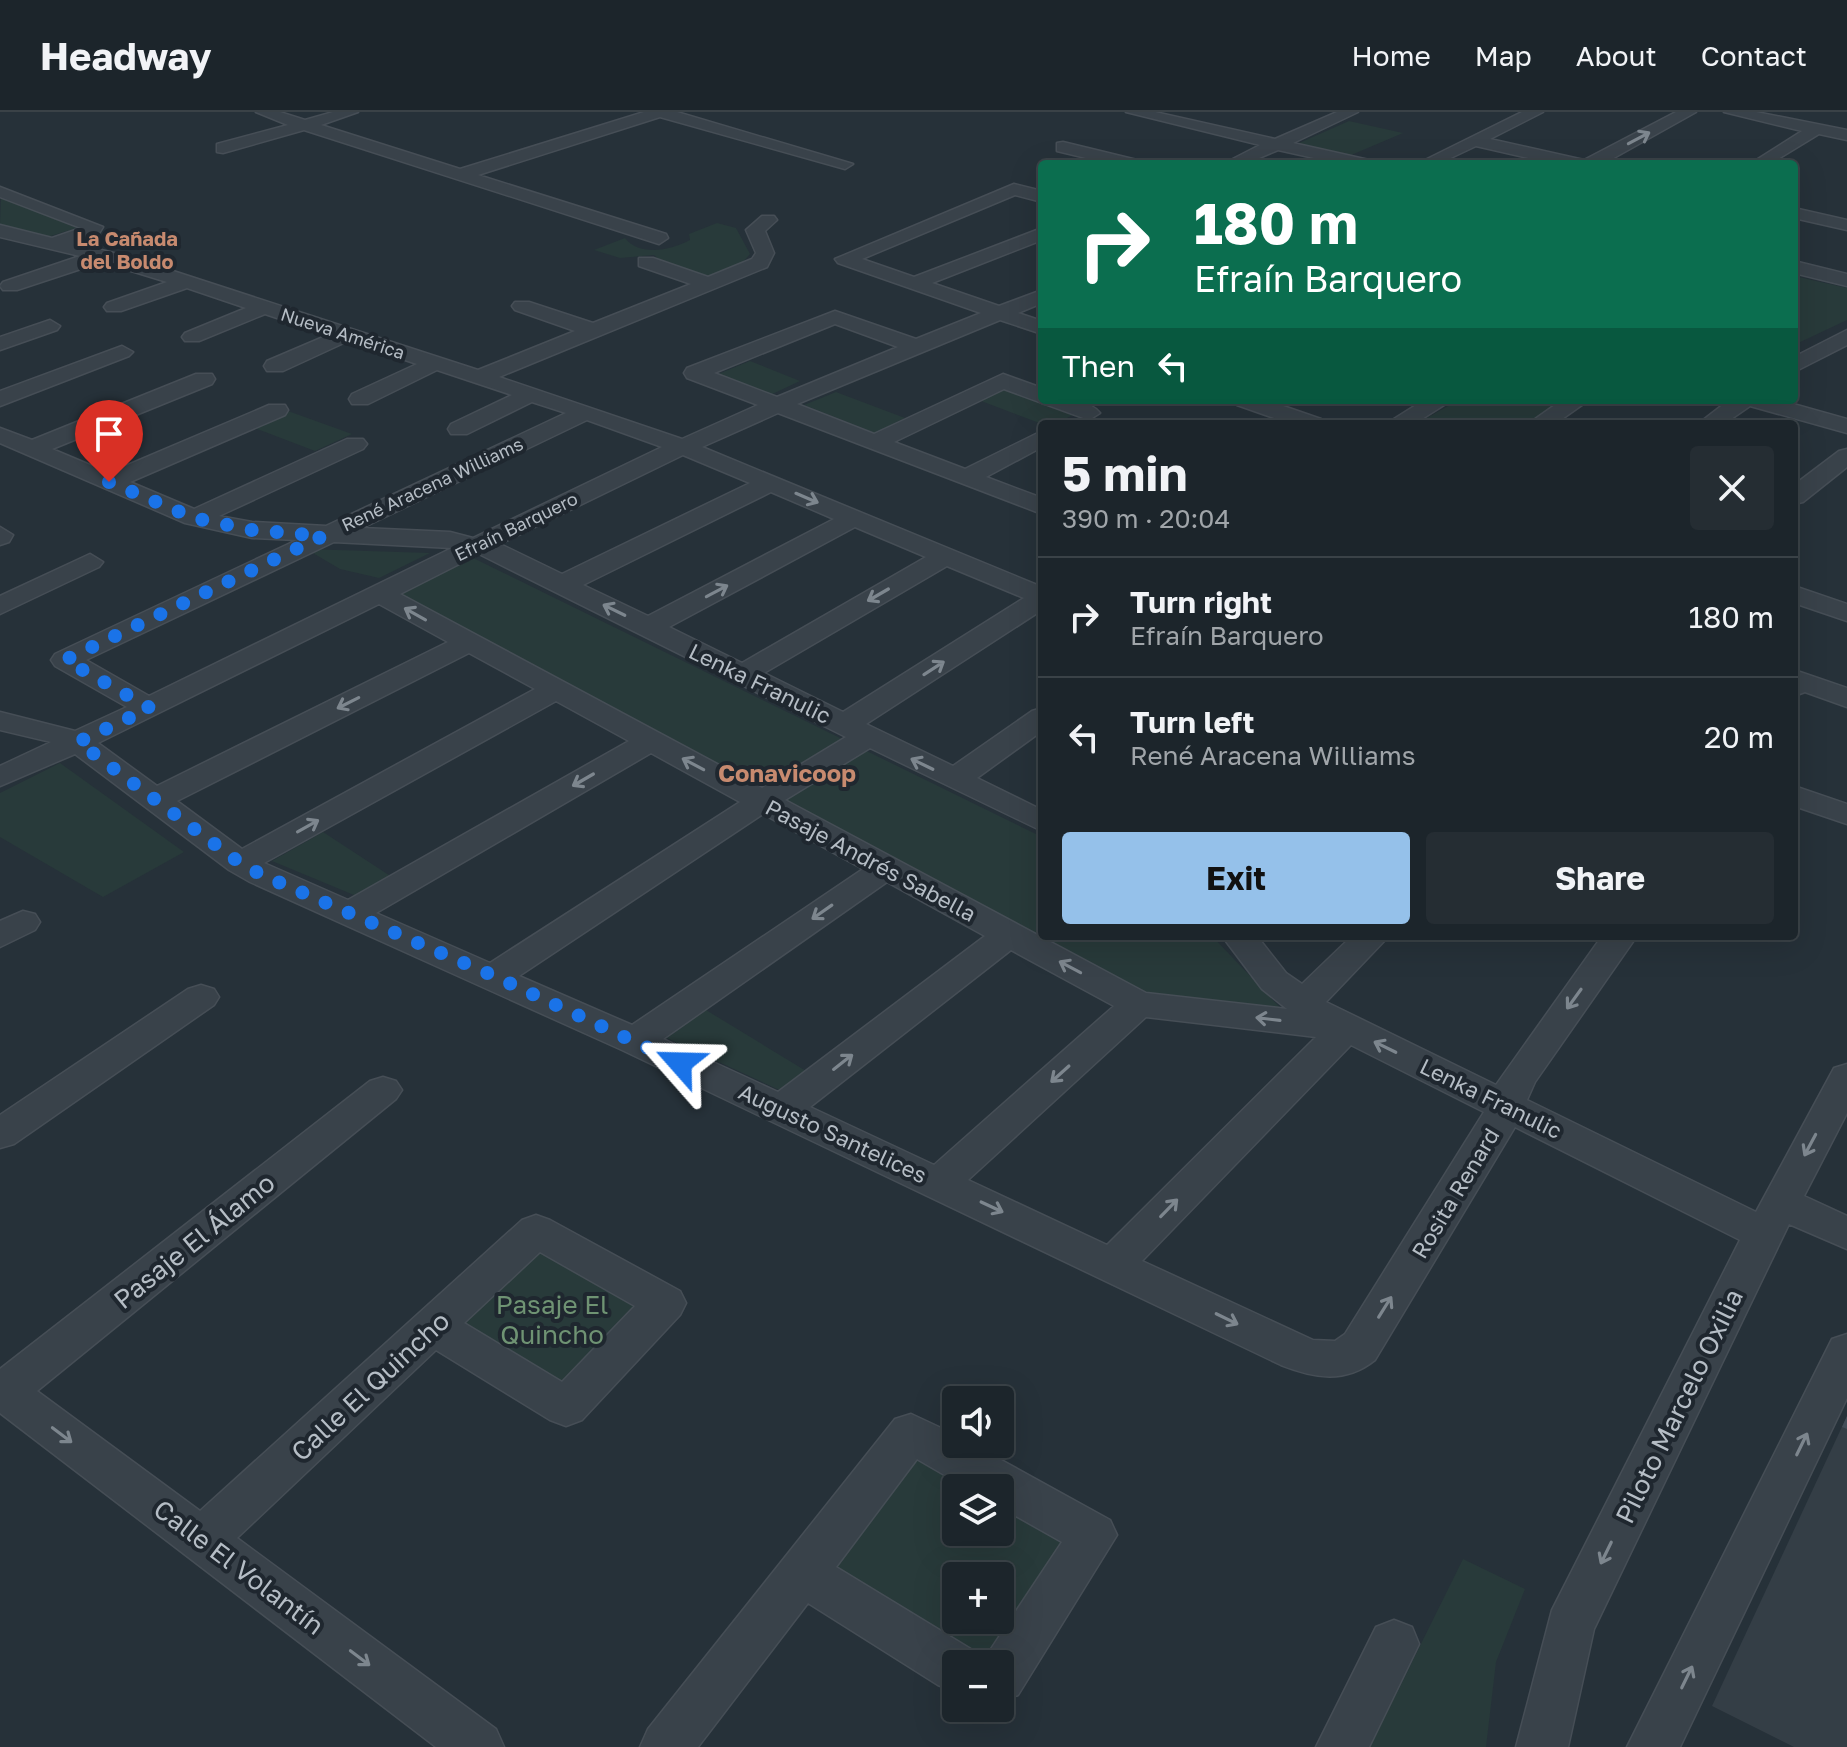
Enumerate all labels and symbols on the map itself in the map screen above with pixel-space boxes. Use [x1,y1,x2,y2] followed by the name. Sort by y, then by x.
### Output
[1627,130,1651,145] one-way arrow
[76,226,178,273] district label: La Cañada del Boldo
[278,303,408,363] street label: Nueva América
[75,400,143,482] pin
[338,432,526,536] street label: René Aracena Williams
[451,487,581,565] street label: Efraín Barquero
[794,492,818,507] one-way arrow
[704,582,728,598] one-way arrow
[867,587,890,603] one-way arrow
[602,602,626,618] one-way arrow
[404,606,427,622] one-way arrow
[685,637,835,729] street label: Lenka Franulic
[922,659,945,675] one-way arrow
[337,696,361,712] one-way arrow
[681,756,705,771] one-way arrow
[910,756,934,771] one-way arrow
[718,758,856,787] district label: Conavicoop
[571,773,595,788] one-way arrow
[761,793,981,927] street label: Pasaje Andrés Sabella
[296,818,319,834] one-way arrow
[811,904,833,920] one-way arrow
[1058,958,1082,974] one-way arrow
[1566,988,1583,1010] one-way arrow
[1255,1011,1282,1026] one-way arrow
[638,1021,722,1105] position arrow
[1373,1039,1397,1054] one-way arrow
[1416,1052,1566,1144] street label: Lenka Franulic
[832,1053,854,1070] one-way arrow
[1050,1065,1070,1083] one-way arrow
[735,1078,931,1188] street label: Augusto Santelices
[1405,1123,1505,1263] street label: Rosita Renard
[1802,1133,1818,1157] one-way arrow
[107,1167,281,1315] street label: Pasaje El Álamo
[1159,1199,1178,1218] one-way arrow
[979,1201,1004,1216] one-way arrow
[1609,1284,1749,1528] street label: Piloto Marcelo Oxilia
[496,1289,608,1350] park label: Pasaje El Quincho
[1377,1296,1393,1319] one-way arrow
[285,1305,455,1467] street label: Calle El Quincho
[1215,1312,1239,1327] one-way arrow
[51,1426,72,1443] one-way arrow
[1795,1432,1810,1456] one-way arrow
[148,1493,330,1641] street label: Calle El Volantín
[1598,1541,1613,1565] one-way arrow
[348,1650,370,1667] one-way arrow
[1680,1665,1695,1689] one-way arrow

